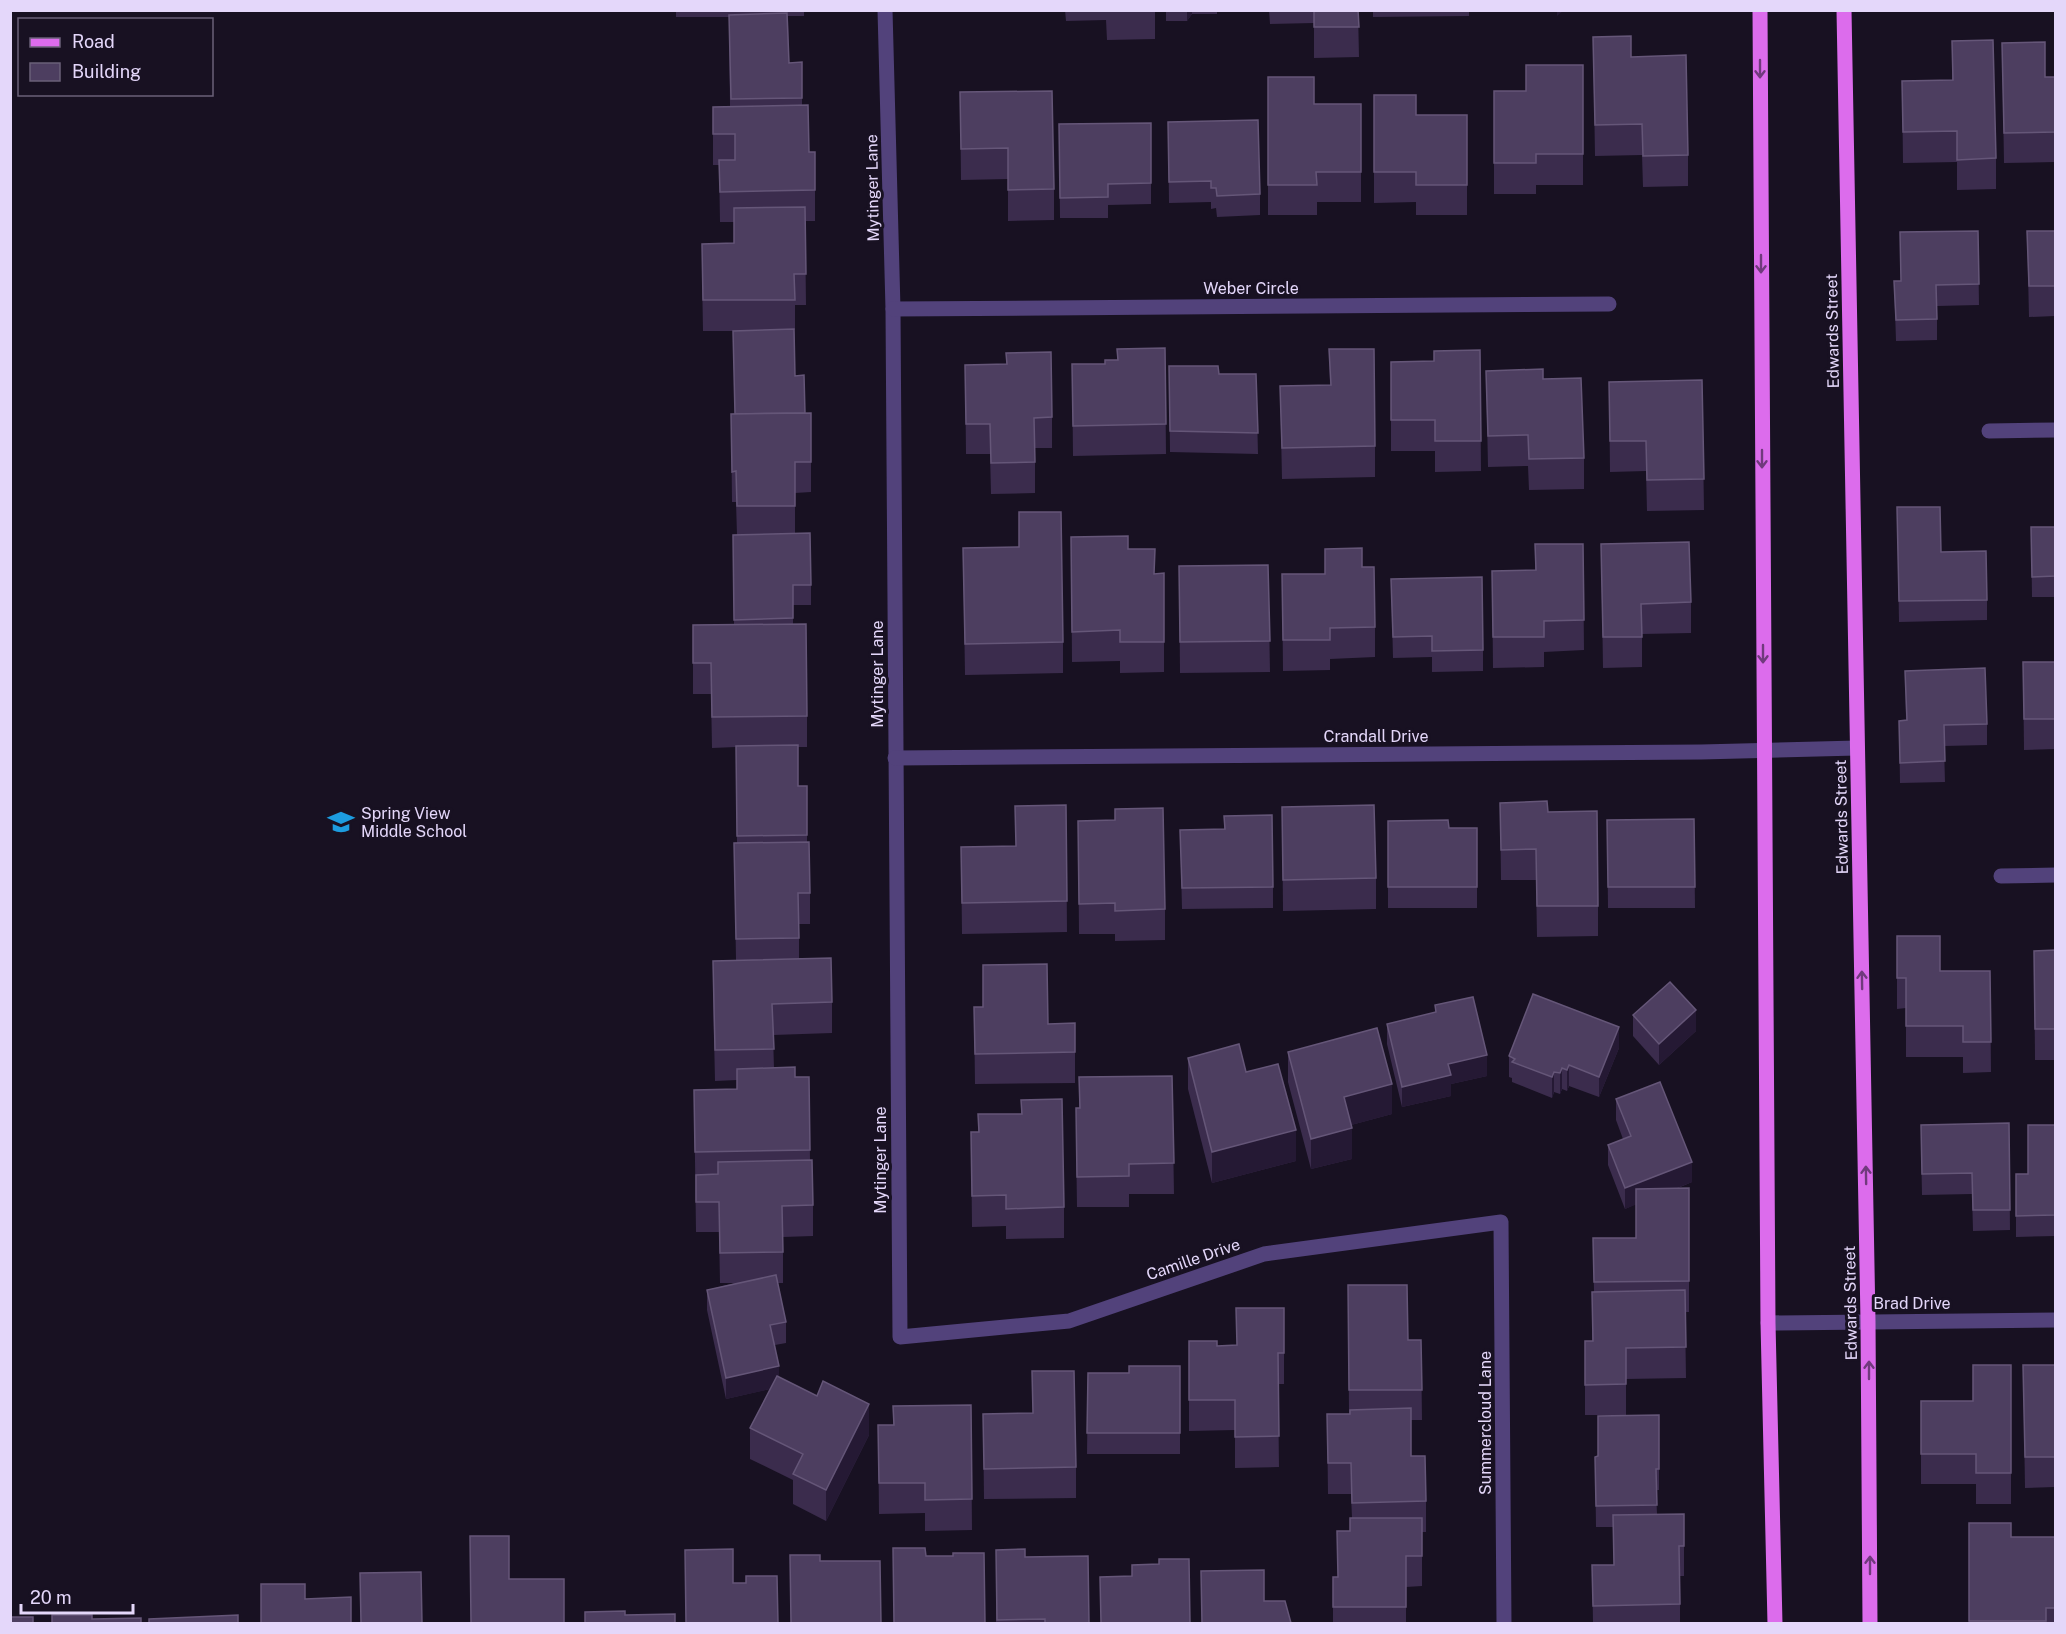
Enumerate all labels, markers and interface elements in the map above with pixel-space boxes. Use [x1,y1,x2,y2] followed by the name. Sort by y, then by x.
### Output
[18,18,213,96] legend
[72,31,115,52] text: Road
[1754,58,1766,78] one-way arrow
[72,61,141,82] text: Building
[862,134,883,242] street label: Mytinger Lane
[1755,253,1767,273] one-way arrow
[1822,273,1843,389] street label: Edwards Street
[1203,279,1299,298] street label: Weber Circle
[1756,448,1768,468] one-way arrow
[868,620,887,728] street label: Mytinger Lane
[1757,643,1769,663] one-way arrow
[1323,727,1429,746] street label: Crandall Drive
[1831,759,1852,875] street label: Edwards Street
[361,804,467,841] place label: Spring View Middle School
[326,807,356,837] school or university icon: Spring View Middle School
[1856,971,1868,991] one-way arrow
[871,1106,890,1214] street label: Mytinger Lane
[1860,1166,1871,1186] one-way arrow
[1144,1235,1243,1284] street label: Camille Drive
[1840,1245,1861,1361] street label: Edwards Street
[1873,1294,1951,1313] street label: Brad Drive
[1476,1351,1495,1495] street label: Summercloud Lane
[1863,1361,1875,1381] one-way arrow
[1864,1556,1876,1576] one-way arrow
[21,1577,134,1615] scale bar
[30,1587,72,1608] text: 20 m

